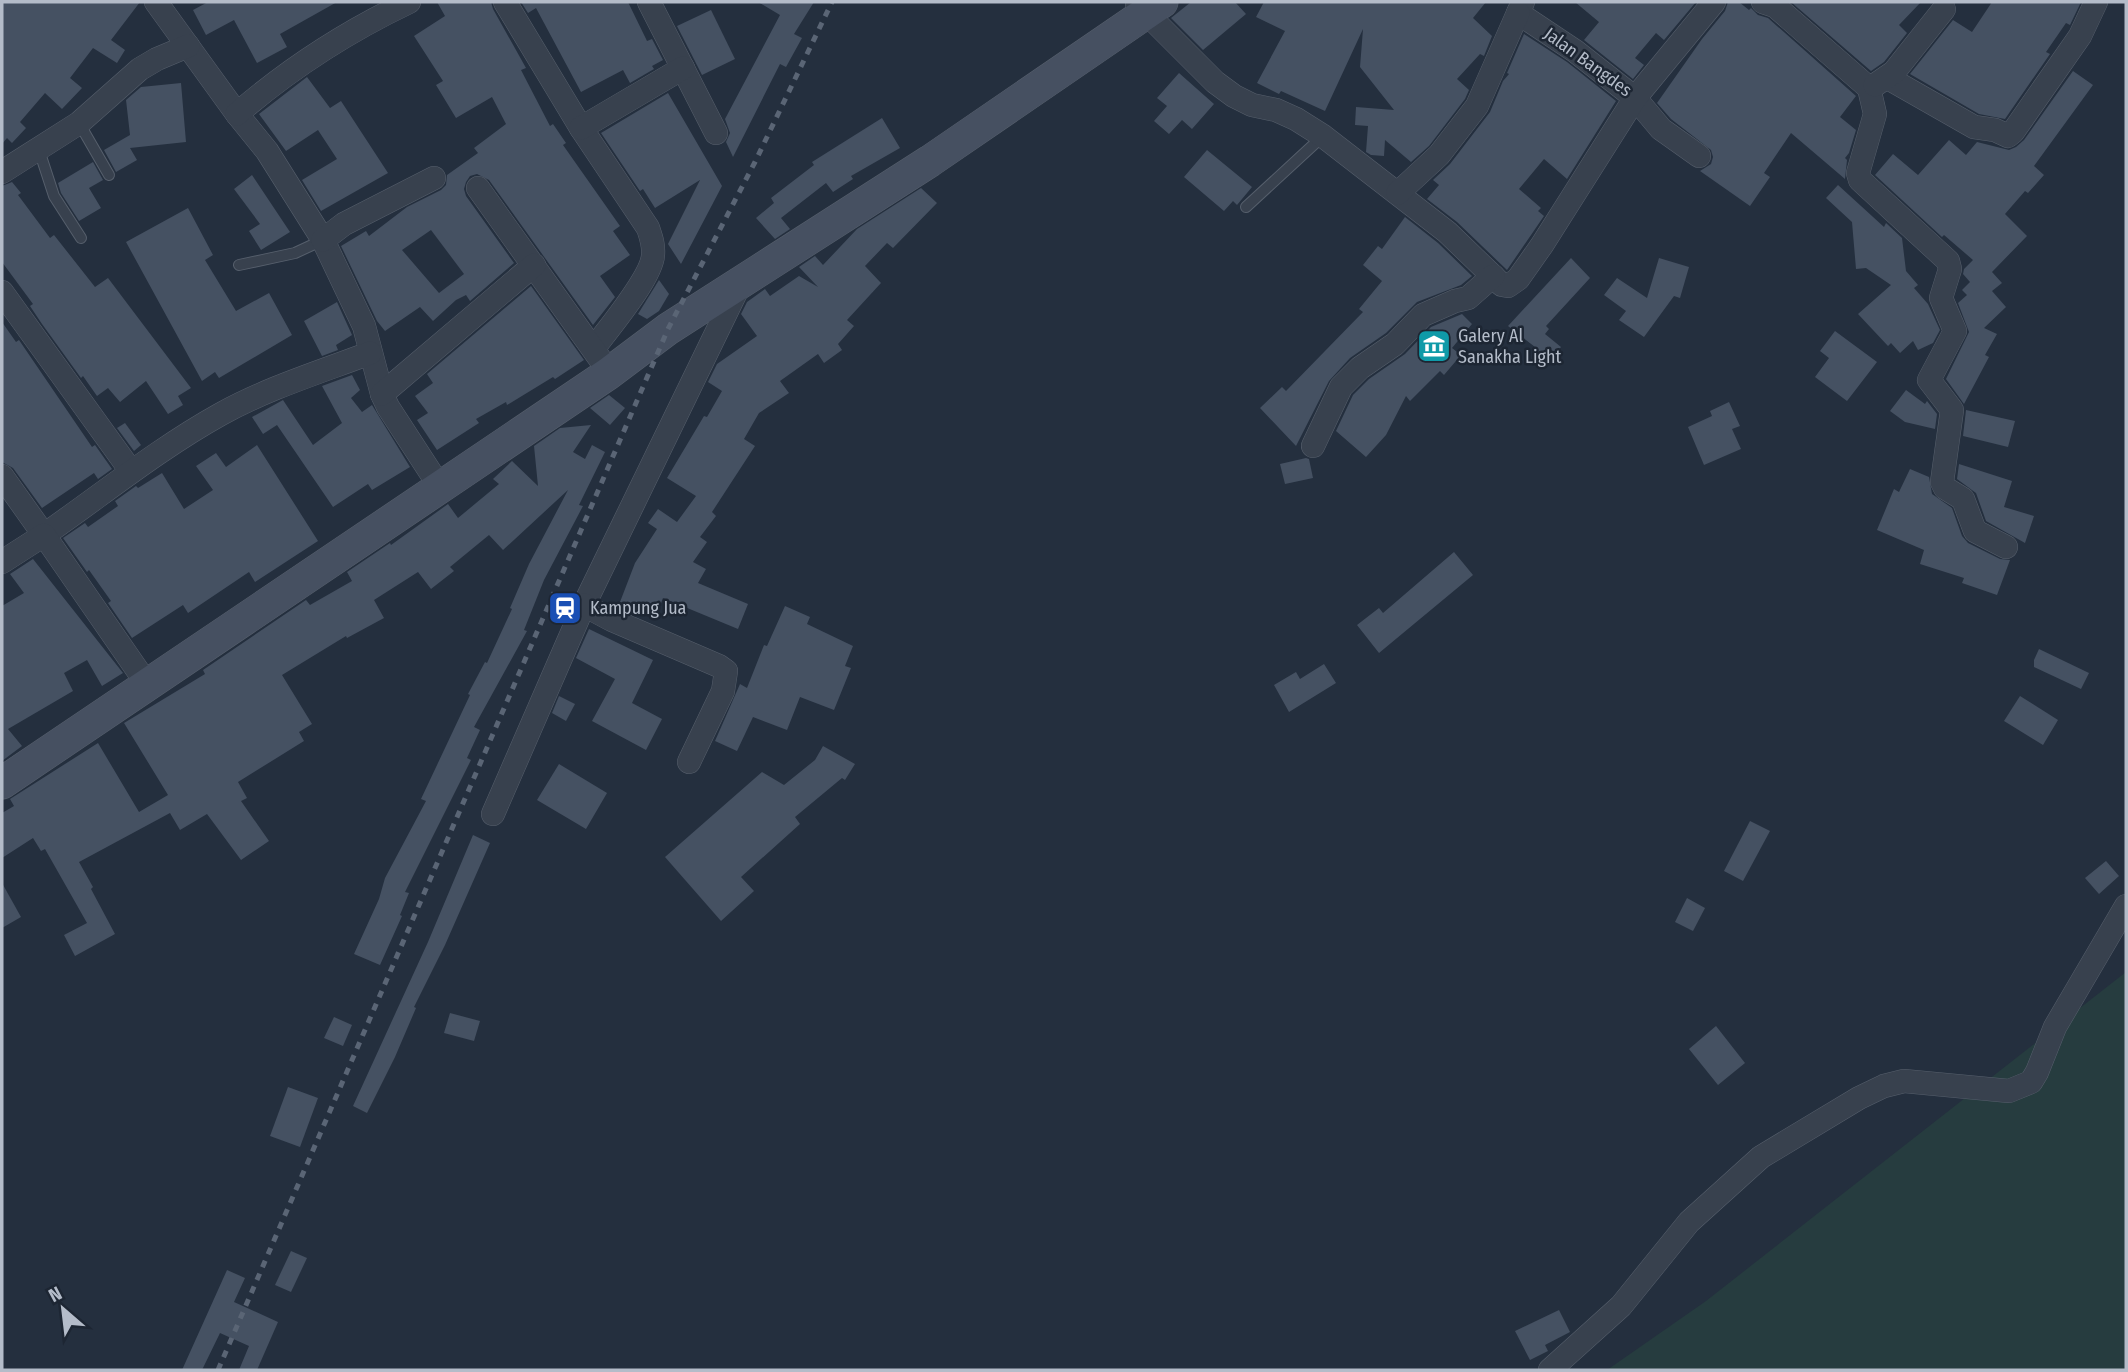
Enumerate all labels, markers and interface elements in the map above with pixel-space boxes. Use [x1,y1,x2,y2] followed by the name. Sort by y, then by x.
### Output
[1540,23,1637,101] street label: Jalan Bangdes
[1458,325,1561,368] place label: Galery Al Sanakha Light
[1415,327,1453,365] museum icon: Galery Al Sanakha Light
[546,589,584,627] station icon: Kampung Jua
[590,597,687,619] place label: Kampung Jua
[28,1274,98,1344] north arrow
[45,1282,66,1307] text: N

